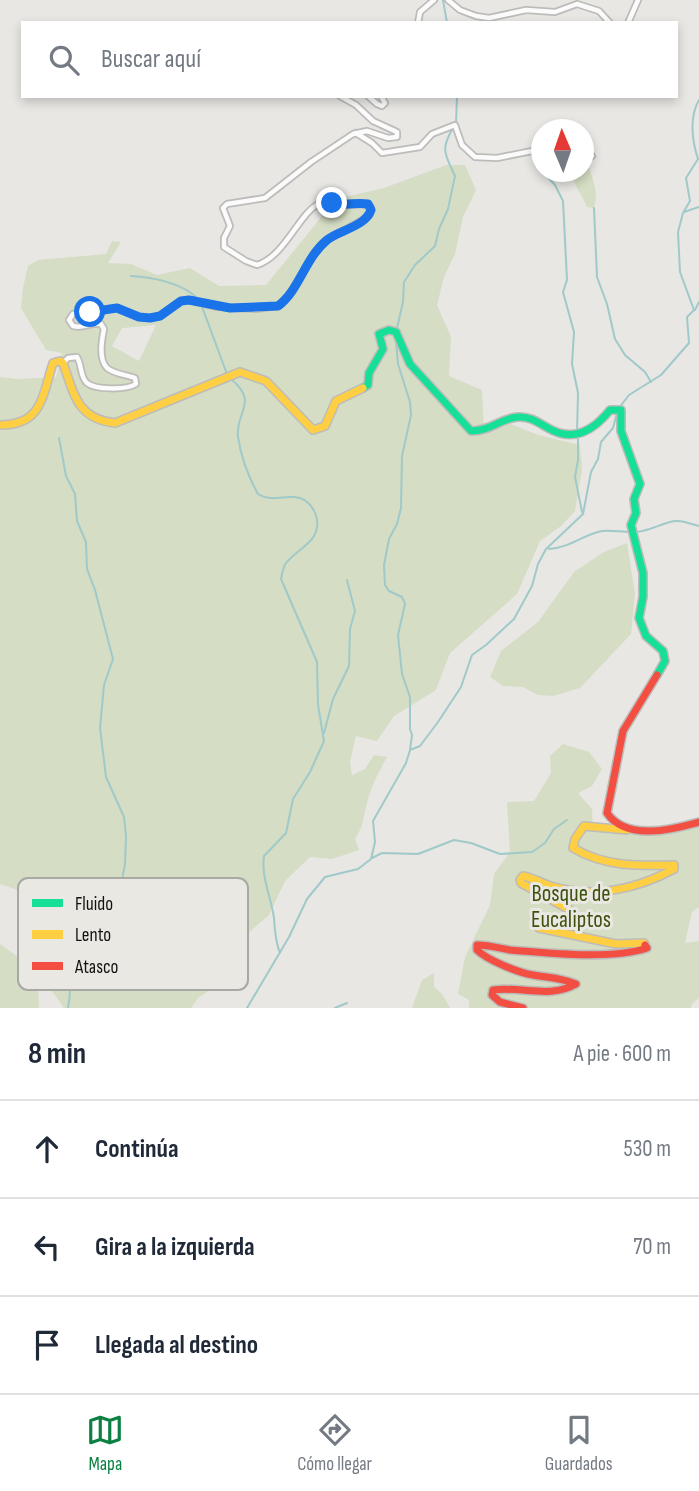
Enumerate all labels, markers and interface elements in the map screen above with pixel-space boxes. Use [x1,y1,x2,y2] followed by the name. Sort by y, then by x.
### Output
[21,21,678,98] search box
[45,41,83,79] icon: search
[101,44,201,75] text: Buscar aquí
[531,119,594,182] north arrow
[316,187,347,218] route end
[74,296,105,327] route start
[18,878,248,990] legend
[531,880,611,934] park label: Bosque de Eucaliptos
[75,893,113,916] text: Fluido
[75,924,111,947] text: Lento
[74,956,118,979] text: Atasco
[28,1036,86,1072] text: 8 min
[574,1040,671,1068] text: A pie · 600 m
[28,1130,66,1168] icon: ahead
[95,1134,179,1165] text: Continúa
[623,1135,671,1163] text: 530 m
[28,1228,66,1266] icon: left
[95,1232,255,1263] text: Gira a la izquierda
[633,1233,671,1261] text: 70 m
[28,1326,66,1364] icon: arrive
[95,1330,258,1361] text: Llegada al destino
[86,1411,124,1476] tab: Mapa
[297,1411,372,1476] tab: Cómo llegar
[545,1411,613,1476] tab: Guardados

